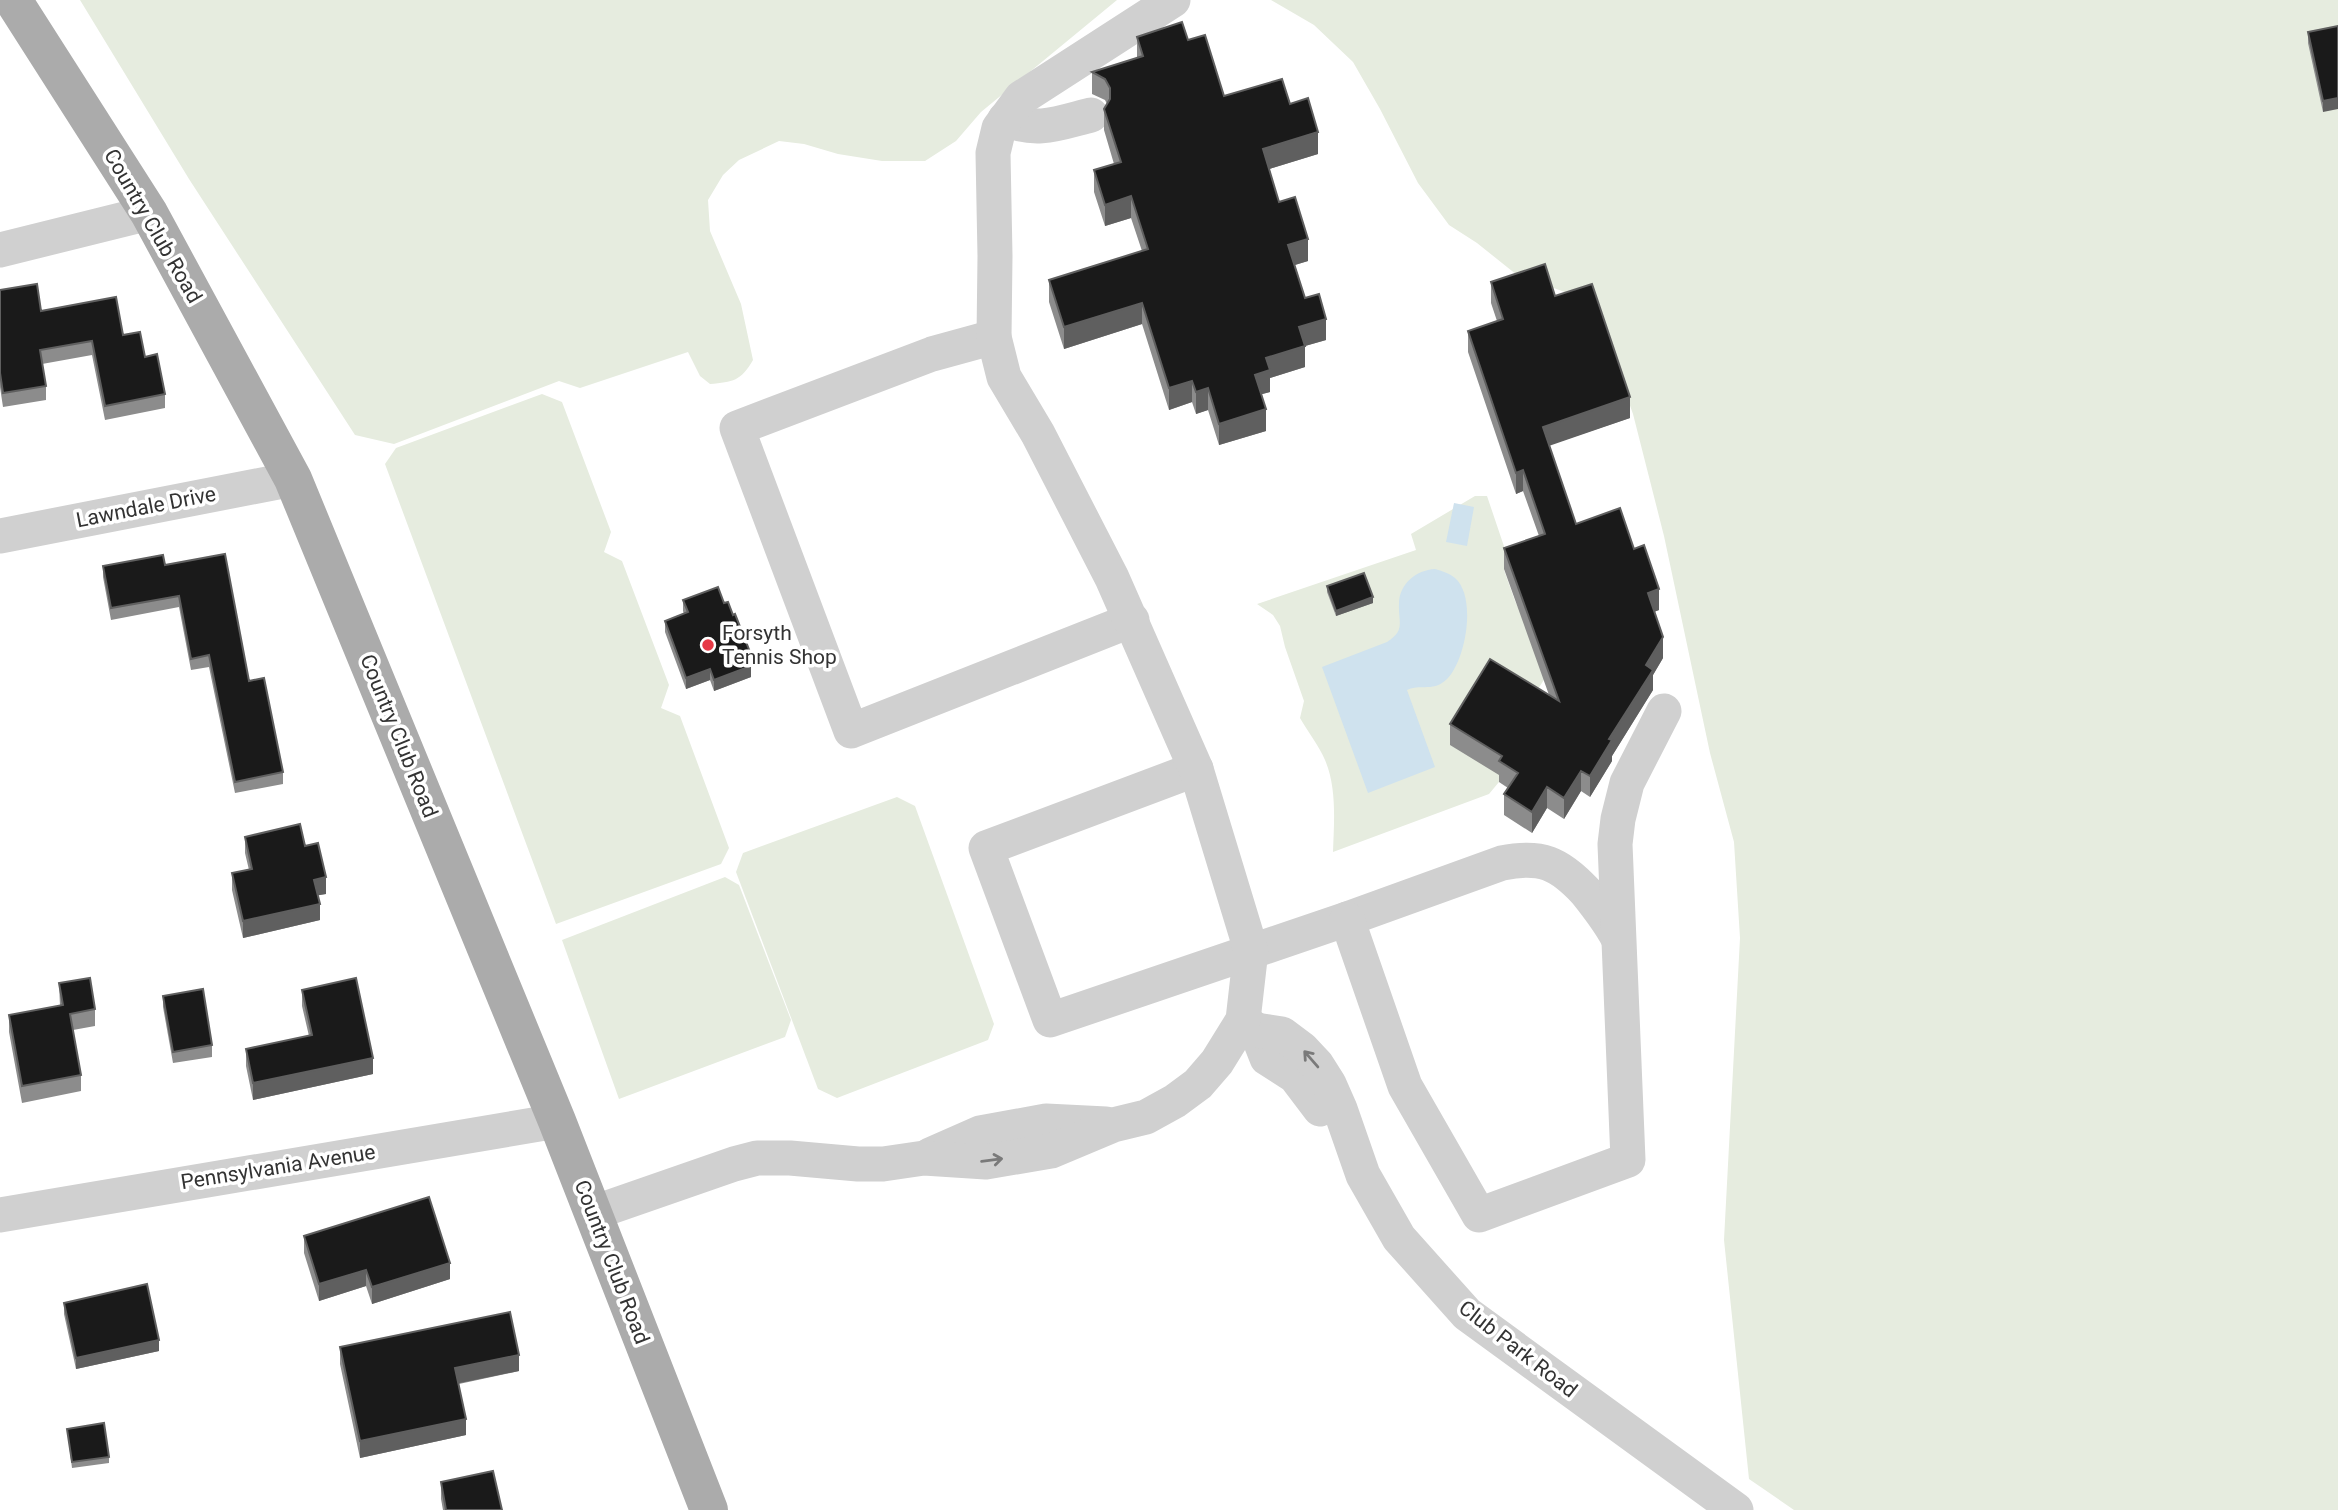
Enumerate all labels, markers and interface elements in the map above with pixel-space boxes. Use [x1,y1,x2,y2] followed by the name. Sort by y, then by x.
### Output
[99,145,207,307] street label: Country Club Road
[74,482,218,532] street label: Lawndale Drive
[722,621,837,669] place label: Forsyth Tennis Shop
[700,637,716,653] marker: Forsyth Tennis Shop
[355,651,443,821] street label: Country Club Road
[1303,1050,1319,1068] one-way arrow
[179,1140,377,1194] street label: Pennsylvania Avenue
[981,1154,1003,1167] one-way arrow
[570,1177,654,1347] street label: Country Club Road
[1454,1296,1582,1402] street label: Club Park Road

